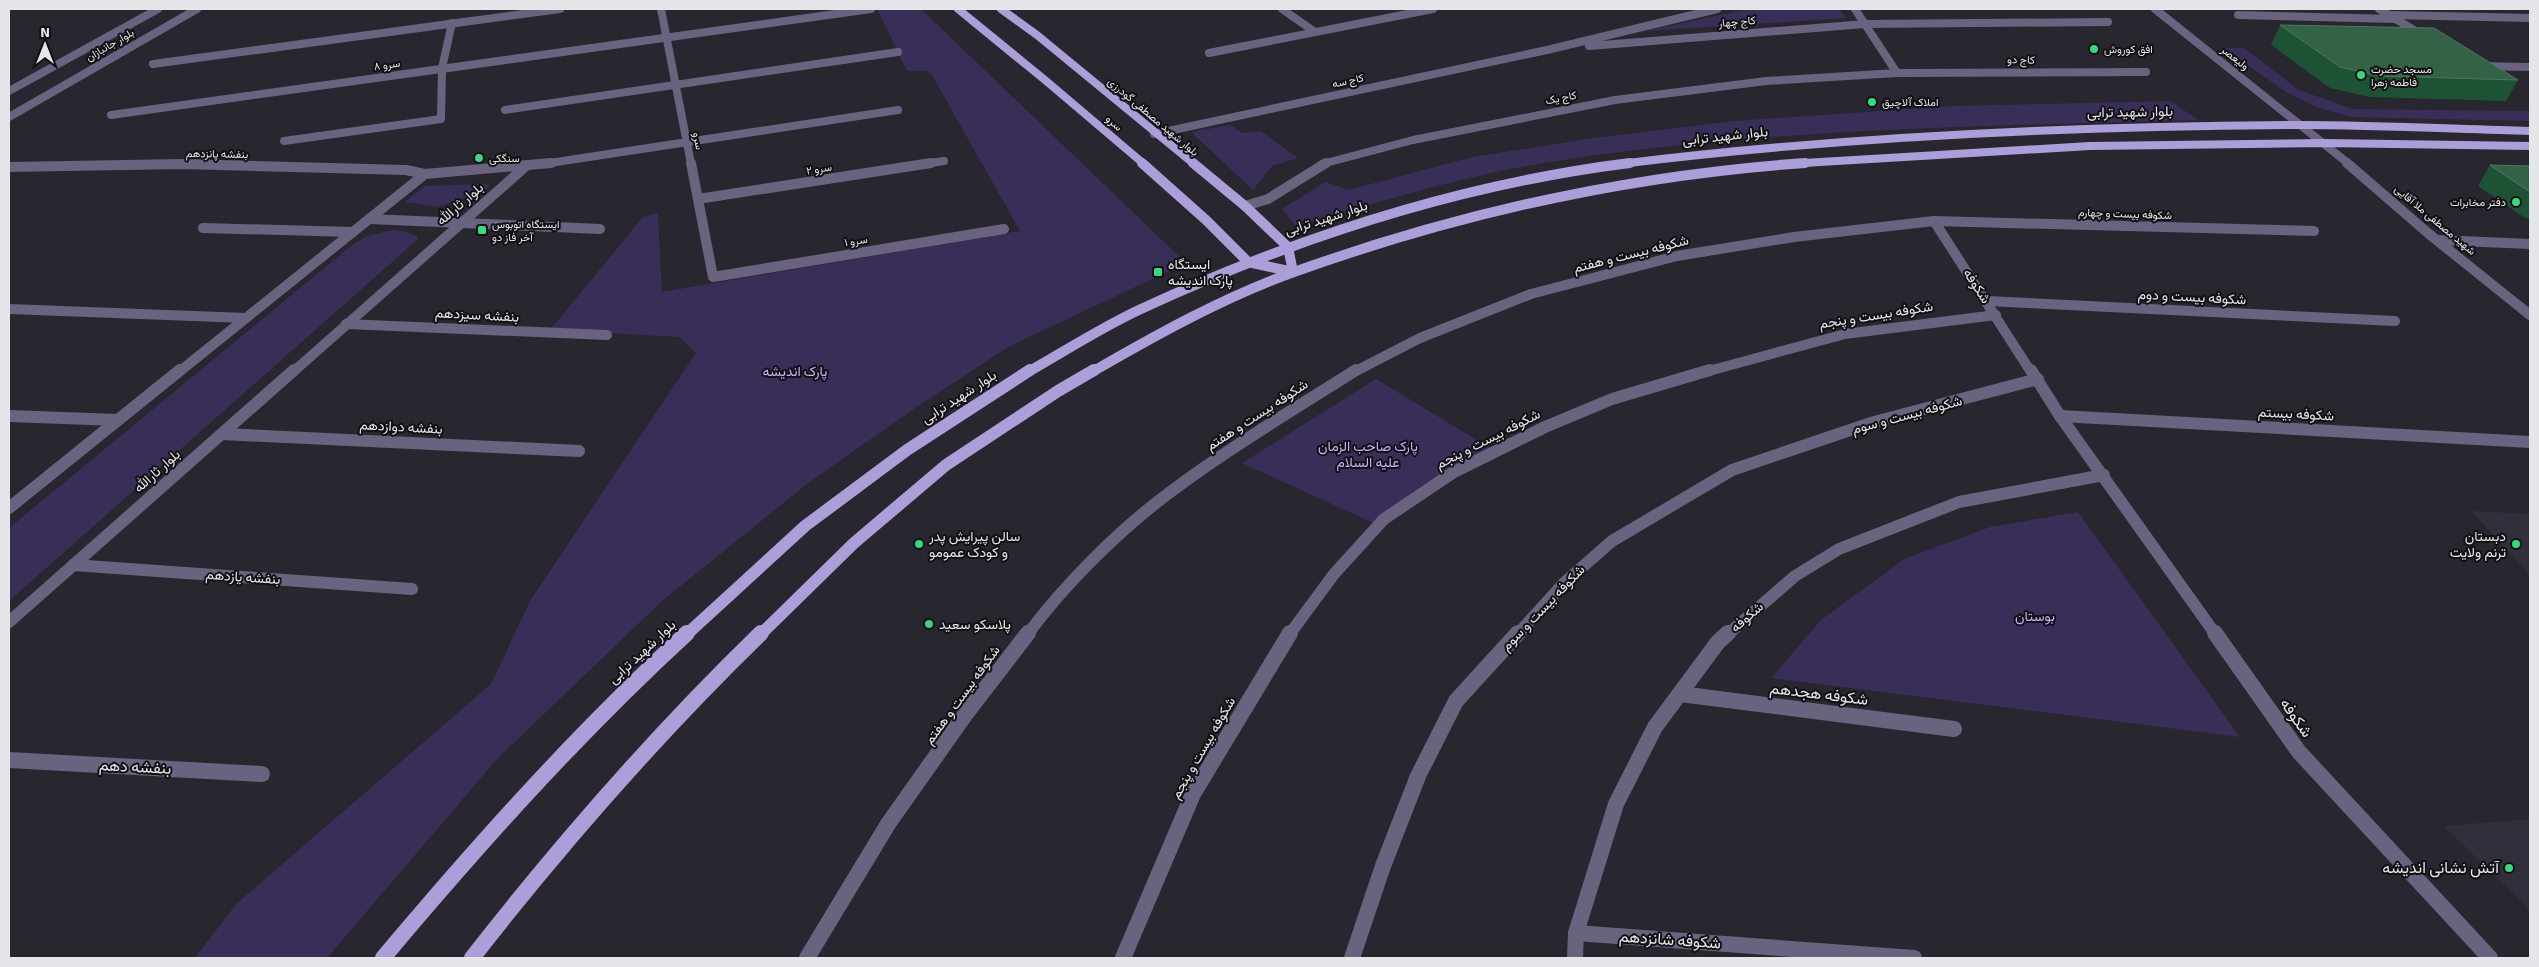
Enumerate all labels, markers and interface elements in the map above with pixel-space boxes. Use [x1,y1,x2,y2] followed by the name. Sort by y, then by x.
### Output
[1717,14,1756,31] street label: کاج چهار
[20,20,70,70] north arrow
[40,24,50,41] text: N
[84,26,136,64] street label: بلوار جانبازان
[2218,42,2252,73] street label: ولیعصر
[2088,43,2100,55] marker: افق کوروش
[2104,43,2153,56] place label: افق کوروش
[2007,53,2035,68] street label: کاج دو
[373,57,401,73] street label: سرو ۸
[2371,63,2432,89] place label: مسجد حضرت فاطمه زهرا
[2355,69,2367,81] marker: مسجد حضرت فاطمه زهرا
[1331,71,1365,92] street label: کاج سه
[1105,75,1201,159] street label: بلوار شهید مصطفی گودرزی
[1544,89,1578,108] street label: کاج یک
[1866,96,1878,108] marker: املاک آلاچیق
[1882,96,1938,110] place label: املاک آلاچیق
[2087,103,2173,121] street label: بلوار شهید ترابی
[1103,112,1125,134] street label: سرو
[1681,123,1769,149] street label: بلوار شهید ترابی
[690,131,706,151] street label: سرو
[186,147,248,162] street label: بنفشه پانزدهم
[473,152,485,164] marker: سنگکی
[489,152,520,165] place label: سنگکی
[805,161,833,177] street label: سرو ۲
[433,179,487,229] street label: بلوار ثارالله
[2392,182,2479,258] street label: شهید مصطفی ملا آقایی
[2450,196,2506,209] place label: دفتر مخابرات
[2510,196,2522,208] marker: دفتر مخابرات
[1282,197,1370,239] street label: بلوار شهید ترابی
[2078,206,2173,223] street label: شکوفه بیست و چهارم
[492,218,559,244] place label: ایستگاه اتوبوس آخر فاز دو
[476,224,488,236] marker: ایستگاه اتوبوس آخر فاز دو
[1572,231,1690,277] street label: شکوفه بیست و هفتم
[843,233,869,249] street label: سرو ۱
[1168,256,1233,290] place label: ایستگاه پارک اندیشه
[1960,265,1994,307] street label: شکوفه
[1152,266,1164,278] marker: ایستگاه پارک اندیشه
[2137,286,2247,308] street label: شکوفه بیست و دوم
[1818,298,1934,333] street label: شکوفه بیست و پنجم
[435,304,519,326] street label: بنفشه سیزدهم
[763,363,827,381] park label: پارک اندیشه
[918,366,1000,428] street label: بلوار شهید ترابی
[1203,376,1311,454] street label: شکوفه بیست و هفتم
[1850,392,1964,438] street label: شکوفه بیست و سوم
[2258,404,2334,424] street label: شکوفه بیستم
[1433,405,1544,474] street label: شکوفه بیست و پنجم
[359,416,443,438] street label: بنفشه دوازدهم
[1318,438,1418,471] park label: پارک صاحب الزمان علیه السلام
[130,446,184,496] street label: بلوار ثارالله
[928,528,1020,561] place label: سالن پیرایش پدر و کودک عمومو
[2450,528,2506,561] place label: دبستان ترنم ولایت
[913,538,925,550] marker: سالن پیرایش پدر و کودک عمومو
[2510,538,2522,550] marker: دبستان ترنم ولایت
[1498,561,1588,655] street label: شکوفه بیست و سوم
[205,566,281,588] street label: بنفشه یازدهم
[1727,598,1767,636] street label: شکوفه
[2015,608,2055,625] park label: بوستان
[605,616,679,688] street label: بلوار شهید ترابی
[939,616,1011,634] place label: پلاسکو سعید
[923,618,935,630] marker: پلاسکو سعید
[920,642,1004,748] street label: شکوفه بیست و هفتم
[1769,678,1869,710] street label: شکوفه هجدهم
[1167,694,1240,803] street label: شکوفه بیست و پنجم
[2275,694,2317,742] street label: شکوفه
[98,755,172,779] street label: بنفشه دهم
[2382,858,2500,878] place label: آتش نشانی اندیشه
[2503,862,2515,874] marker: آتش نشانی اندیشه
[1618,926,1722,954] street label: شکوفه شانزدهم

